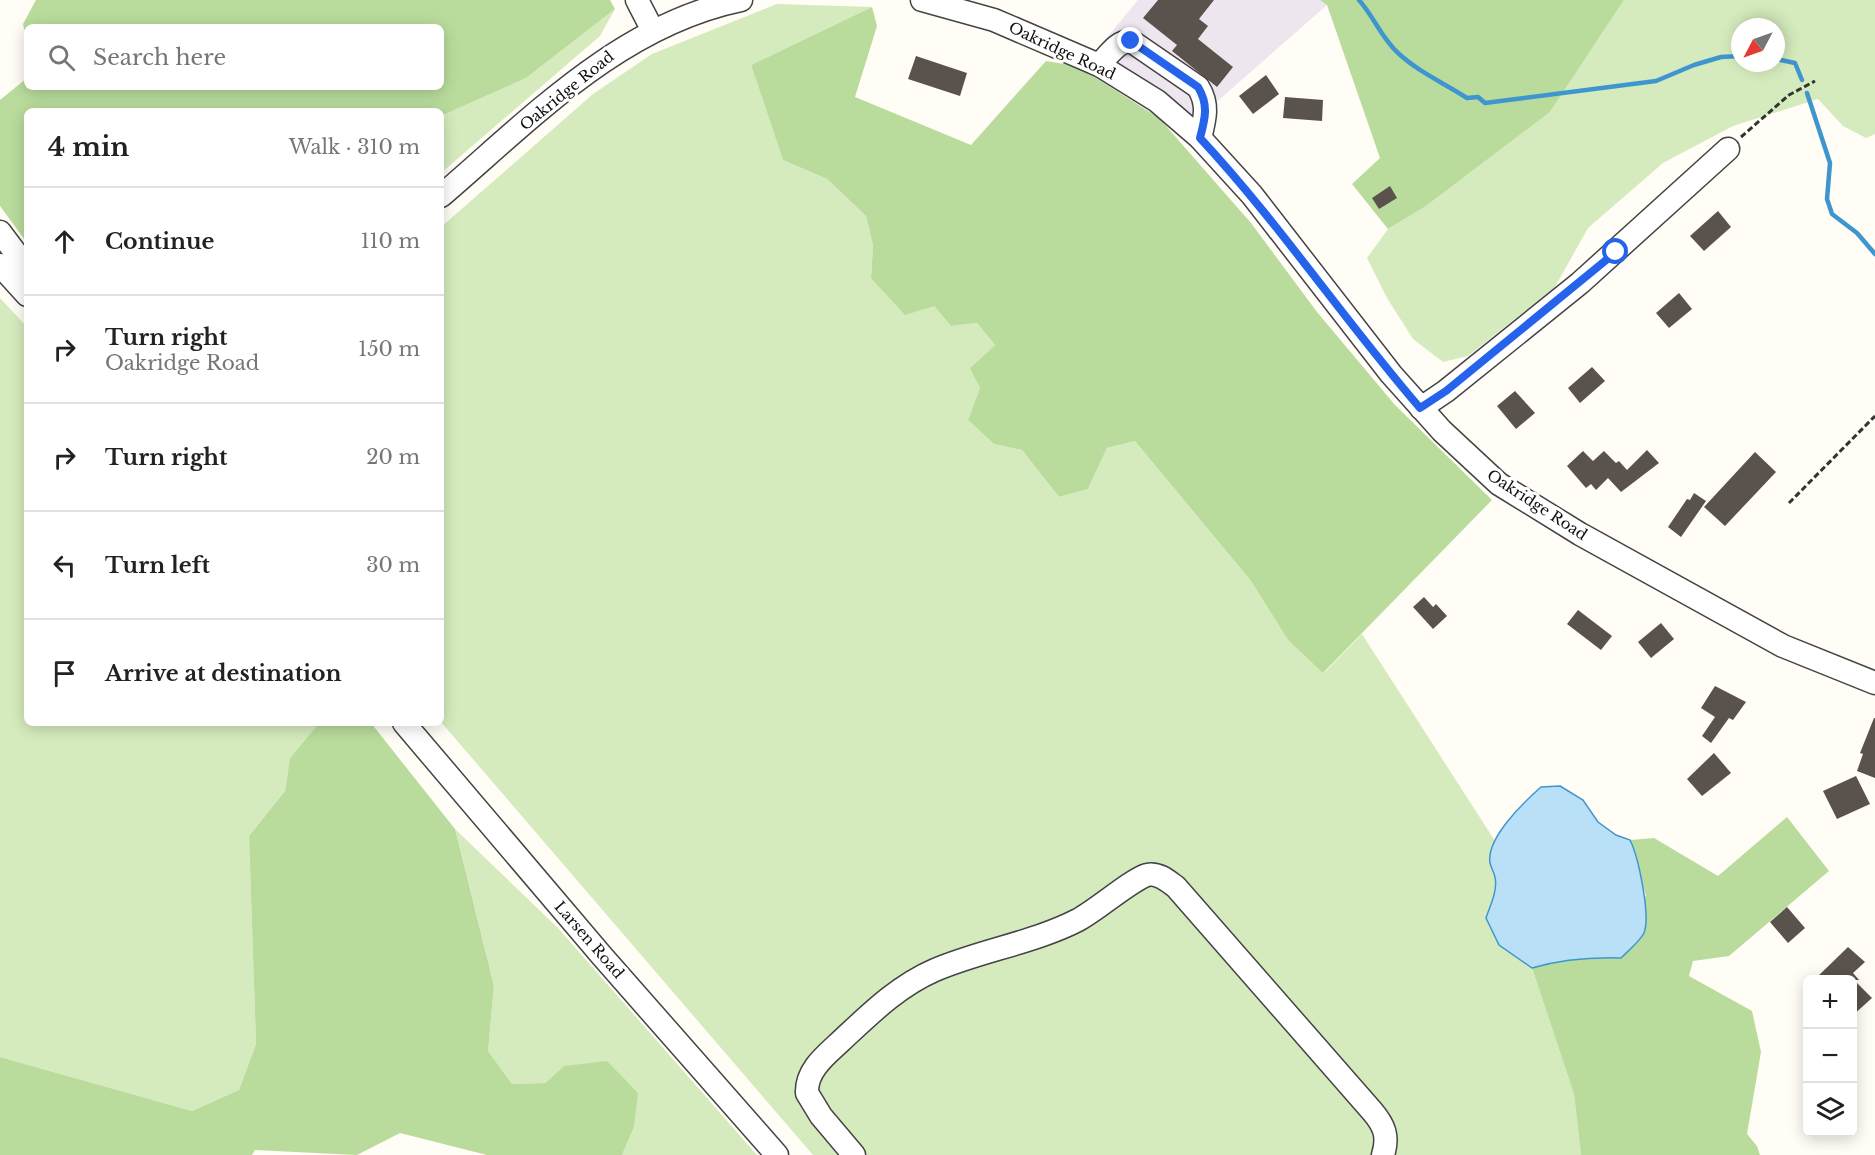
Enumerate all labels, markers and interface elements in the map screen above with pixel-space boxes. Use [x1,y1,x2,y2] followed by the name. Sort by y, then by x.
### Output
[1006,17,1119,84] street label: Oakridge Road
[1731,18,1785,72] north arrow
[24,24,444,90] search box
[1117,27,1143,53] route end
[45,41,78,74] icon: search
[93,44,226,71] text: Search here
[516,47,618,134] street label: Oakridge Road
[48,131,129,163] text: 4 min
[289,135,420,159] text: Walk · 310 m
[48,225,81,258] icon: ahead
[105,228,214,255] text: Continue
[361,229,420,253] text: 110 m
[1602,238,1628,264] route start
[105,324,227,351] text: Turn right
[48,333,81,366] icon: right
[358,337,420,361] text: 150 m
[105,351,259,375] text: Oakridge Road
[48,441,81,474] icon: right
[105,444,227,471] text: Turn right
[366,445,420,469] text: 20 m
[1484,465,1591,544] street label: Oakridge Road
[48,549,81,582] icon: left
[105,552,210,579] text: Turn left
[366,553,420,577] text: 30 m
[48,657,81,690] icon: arrive
[105,660,342,687] text: Arrive at destination
[551,897,628,982] street label: Larsen Road
[1803,975,1857,1137] map controls
[1803,975,1857,1029] button: +
[1803,1029,1857,1083] button: −
[1803,1083,1857,1137] button: layers

